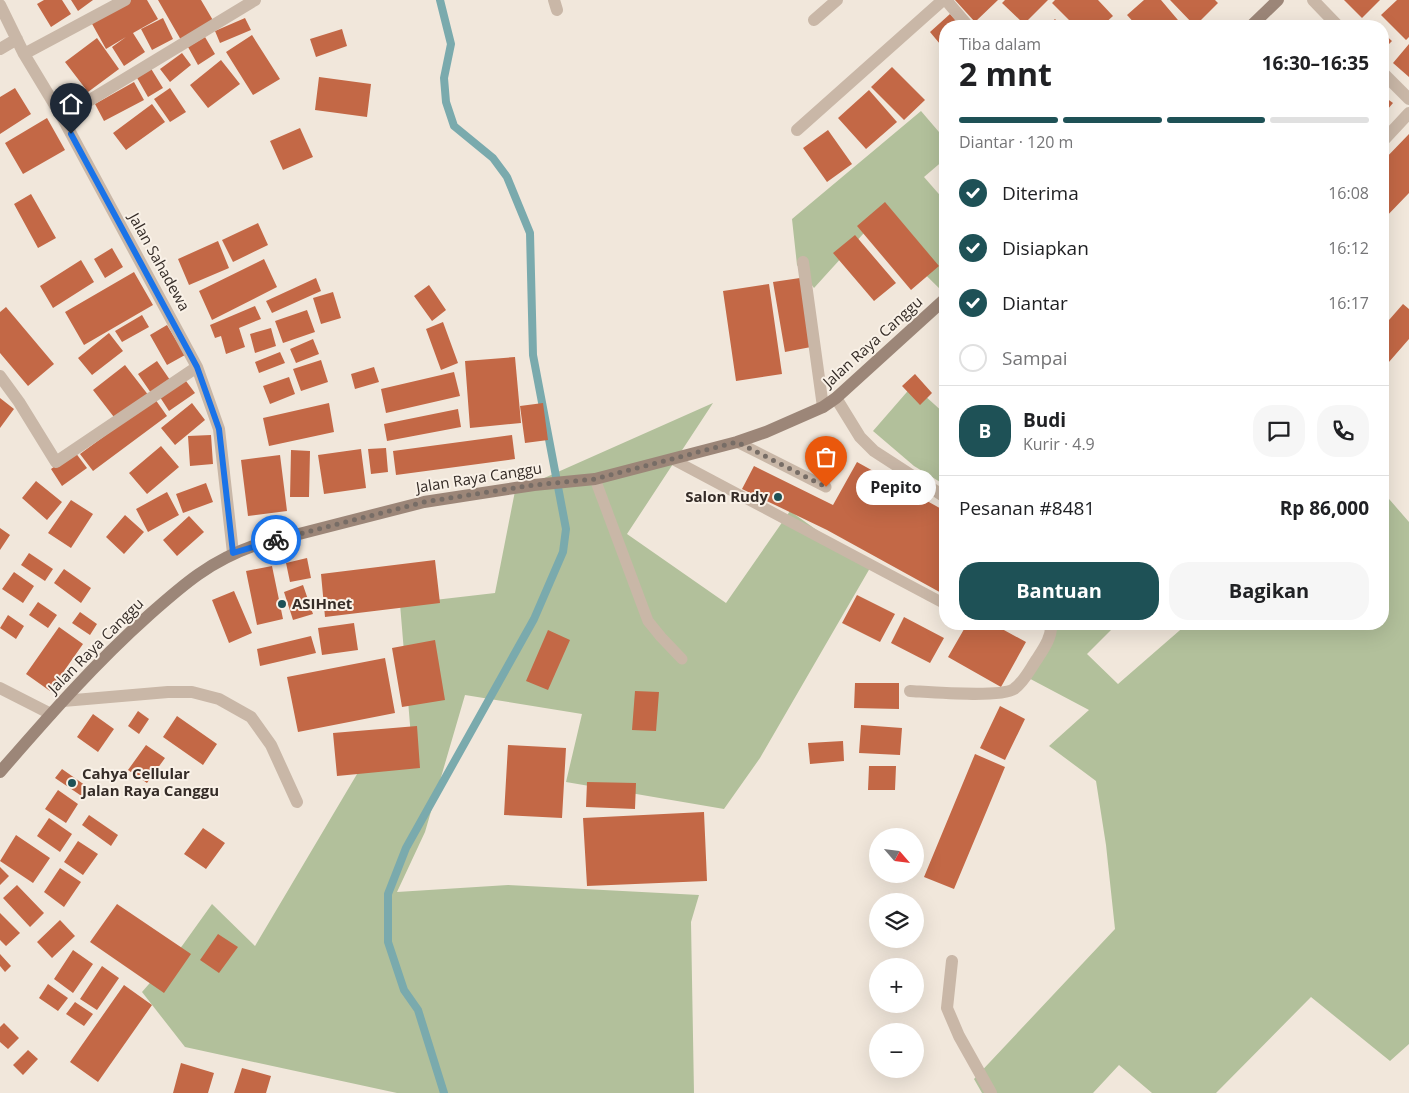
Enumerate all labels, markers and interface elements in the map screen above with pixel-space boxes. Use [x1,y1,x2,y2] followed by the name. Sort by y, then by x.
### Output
[959,33,1041,55] text: Tiba dalam
[1262,50,1369,76] text: 16:30–16:35
[959,52,1052,95] text: 2 mnt
[50,83,92,134] pin
[57,90,85,118] icon: home
[959,131,1073,153] text: Diantar · 120 m
[959,179,987,207] icon: check
[1002,180,1079,206] text: Diterima
[1328,182,1369,204] text: 16:08
[124,207,195,314] street label: Jalan Sahadewa
[959,234,987,262] icon: check
[1002,235,1089,261] text: Disiapkan
[1328,237,1369,259] text: 16:12
[959,289,987,317] icon: check
[1002,290,1068,316] text: Diantar
[817,291,926,393] street label: Jalan Raya Canggu
[1328,292,1369,314] text: 16:17
[1002,345,1068,371] text: Sampai
[1253,405,1305,457] button: chat
[1317,405,1369,457] button: phone
[1023,407,1066,433] text: Budi
[979,418,991,444] text: B
[1023,433,1095,455] text: Kurir · 4.9
[805,436,847,487] pin
[812,443,840,471] icon: bag
[412,457,543,497] street label: Jalan Raya Canggu
[856,470,936,504] callout: Pepito
[870,476,922,498] text: Pepito
[685,486,768,506] place label: Salon Rudy
[772,491,784,503] marker: Salon Rudy
[959,495,1095,521] text: Pesanan #8481
[1280,495,1369,521] text: Rp 86,000
[251,515,301,565] courier
[262,526,290,554] icon: bike
[959,562,1159,620] button: Bantuan
[1169,562,1369,620] button: Bagikan
[42,593,147,699] street label: Jalan Raya Canggu
[292,593,353,613] place label: ASIHnet
[276,598,288,610] marker: ASIHnet
[80,763,219,800] place label: Cahya Cellular Jalan Raya Canggu
[66,777,78,789] marker: Cahya Cellular Jalan Raya Canggu
[869,828,924,882] north arrow
[869,828,924,1078] map controls
[869,893,924,948] button: layers
[869,958,924,1013] button: +
[869,1023,924,1078] button: −

